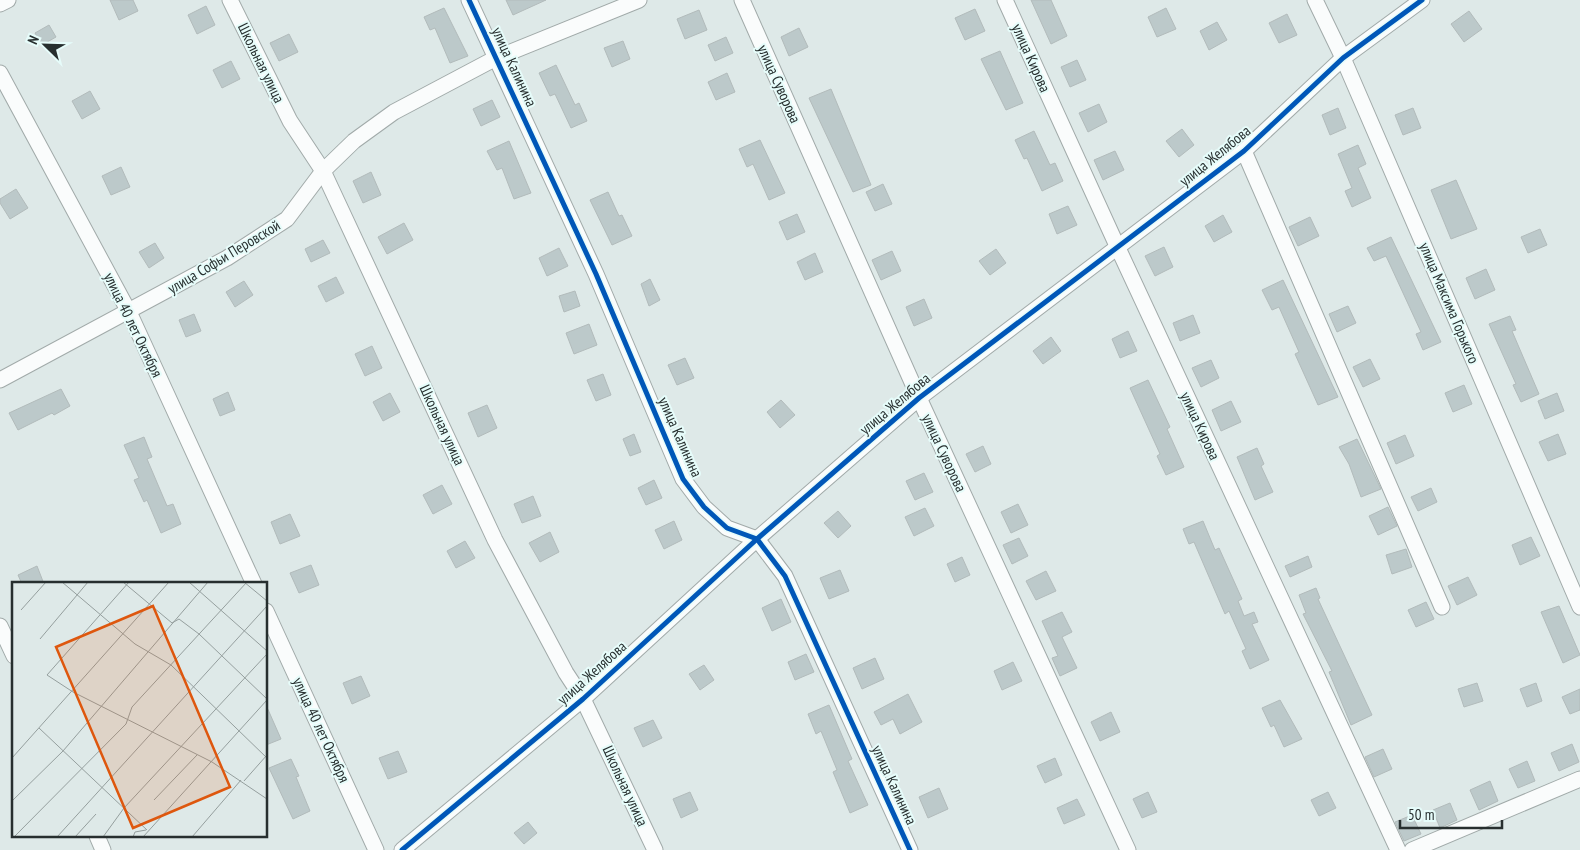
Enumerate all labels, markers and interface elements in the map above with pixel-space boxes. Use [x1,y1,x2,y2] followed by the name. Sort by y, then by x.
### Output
[20,20,70,70] north arrow
[234,20,289,106] street label: Школьная улица
[1008,21,1055,95] street label: улица Кирова
[488,24,541,110] street label: улица Калинина
[23,33,43,47] text: N
[754,42,805,126] street label: улица Суворова
[1175,121,1254,190] street label: улица Желябова
[164,216,283,298] street label: улица Софьи Перовской
[1415,239,1484,366] street label: улица Максима Горького
[100,269,167,380] street label: улица 40 лет Октября
[856,369,934,439] street label: улица Желябова
[416,382,469,468] street label: Школьная улица
[1176,389,1224,463] street label: улица Кирова
[654,394,707,480] street label: улица Калинина
[918,411,971,495] street label: улица Суворова
[12,582,268,838] inset map
[553,637,630,709] street label: улица Желябова
[289,674,354,786] street label: улица 40 лет Октября
[868,742,921,828] street label: улица Калинина
[599,743,652,829] street label: Школьная улица
[1400,798,1502,830] scale bar
[1408,805,1434,824] text: 50 m

